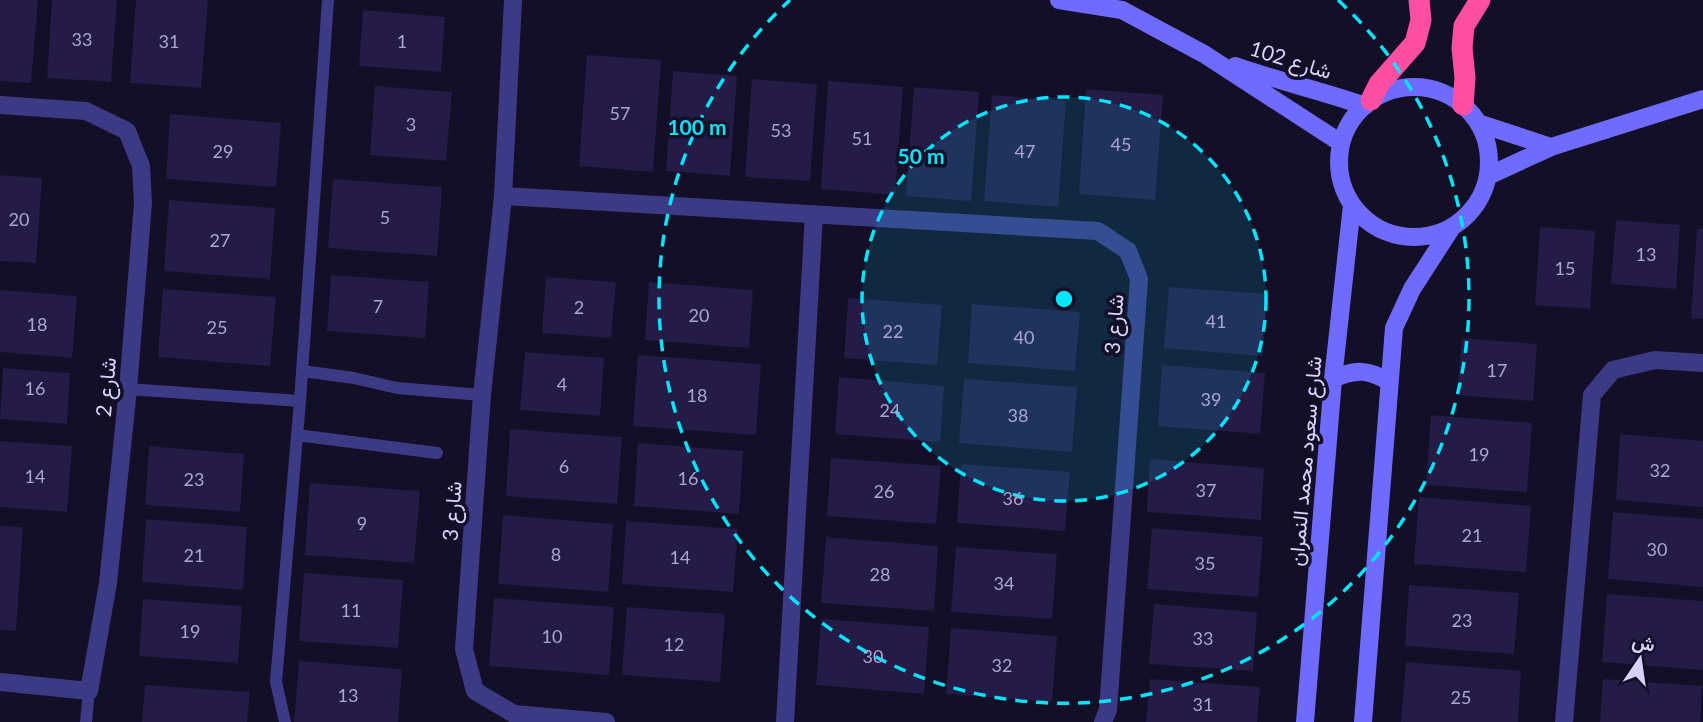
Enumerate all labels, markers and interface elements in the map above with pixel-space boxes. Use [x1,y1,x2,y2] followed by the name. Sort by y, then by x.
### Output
[72,28,92,50] house number: 33
[159,30,179,52] house number: 31
[397,30,407,52] house number: 1
[1246,35,1335,86] street label: شارع 102
[610,102,630,124] house number: 57
[406,113,416,135] house number: 3
[667,114,727,139] text: 100 m
[771,119,791,141] house number: 53
[852,127,872,149] house number: 51
[1111,133,1131,155] house number: 45
[213,140,233,162] house number: 29
[1015,140,1035,162] house number: 47
[897,143,945,168] text: 50 m
[380,206,390,228] house number: 5
[9,208,29,230] house number: 20
[210,229,230,251] house number: 27
[1636,243,1656,265] house number: 13
[1555,257,1575,279] house number: 15
[1052,287,1076,311] centre of rings
[1098,293,1131,355] street label: شارع 3
[373,295,383,317] house number: 7
[574,296,584,318] house number: 2
[689,304,709,326] house number: 20
[1206,310,1226,332] house number: 41
[27,313,47,335] house number: 18
[207,316,227,338] house number: 25
[883,320,903,342] house number: 22
[1014,326,1034,348] house number: 40
[1282,355,1329,567] street label: شارع سعود محمد النمران
[90,356,123,418] street label: شارع 2
[1487,359,1507,381] house number: 17
[557,373,567,395] house number: 4
[25,377,45,399] house number: 16
[687,384,707,406] house number: 18
[1201,388,1221,410] house number: 39
[880,399,900,421] house number: 24
[1008,404,1028,426] house number: 38
[1469,443,1489,465] house number: 19
[559,455,569,477] house number: 6
[1650,459,1670,481] house number: 32
[25,465,45,487] house number: 14
[678,467,698,489] house number: 16
[184,468,204,490] house number: 23
[1196,479,1216,501] house number: 37
[436,480,469,542] street label: شارع 3
[874,480,894,502] house number: 26
[1003,487,1023,509] house number: 36
[357,512,367,534] house number: 9
[1462,524,1482,546] house number: 21
[1647,538,1667,560] house number: 30
[551,543,561,565] house number: 8
[184,544,204,566] house number: 21
[670,546,690,568] house number: 14
[1195,552,1215,574] house number: 35
[870,563,890,585] house number: 28
[994,572,1014,594] house number: 34
[341,599,361,621] house number: 11
[1452,609,1472,631] house number: 23
[180,620,200,642] house number: 19
[1605,624,1675,694] north arrow
[542,625,562,647] house number: 10
[1193,627,1213,649] house number: 33
[1630,628,1658,657] text: ش
[664,633,684,655] house number: 12
[863,645,883,667] house number: 30
[992,654,1012,676] house number: 32
[338,684,358,706] house number: 13
[1451,686,1471,708] house number: 25
[1193,693,1213,715] house number: 31

